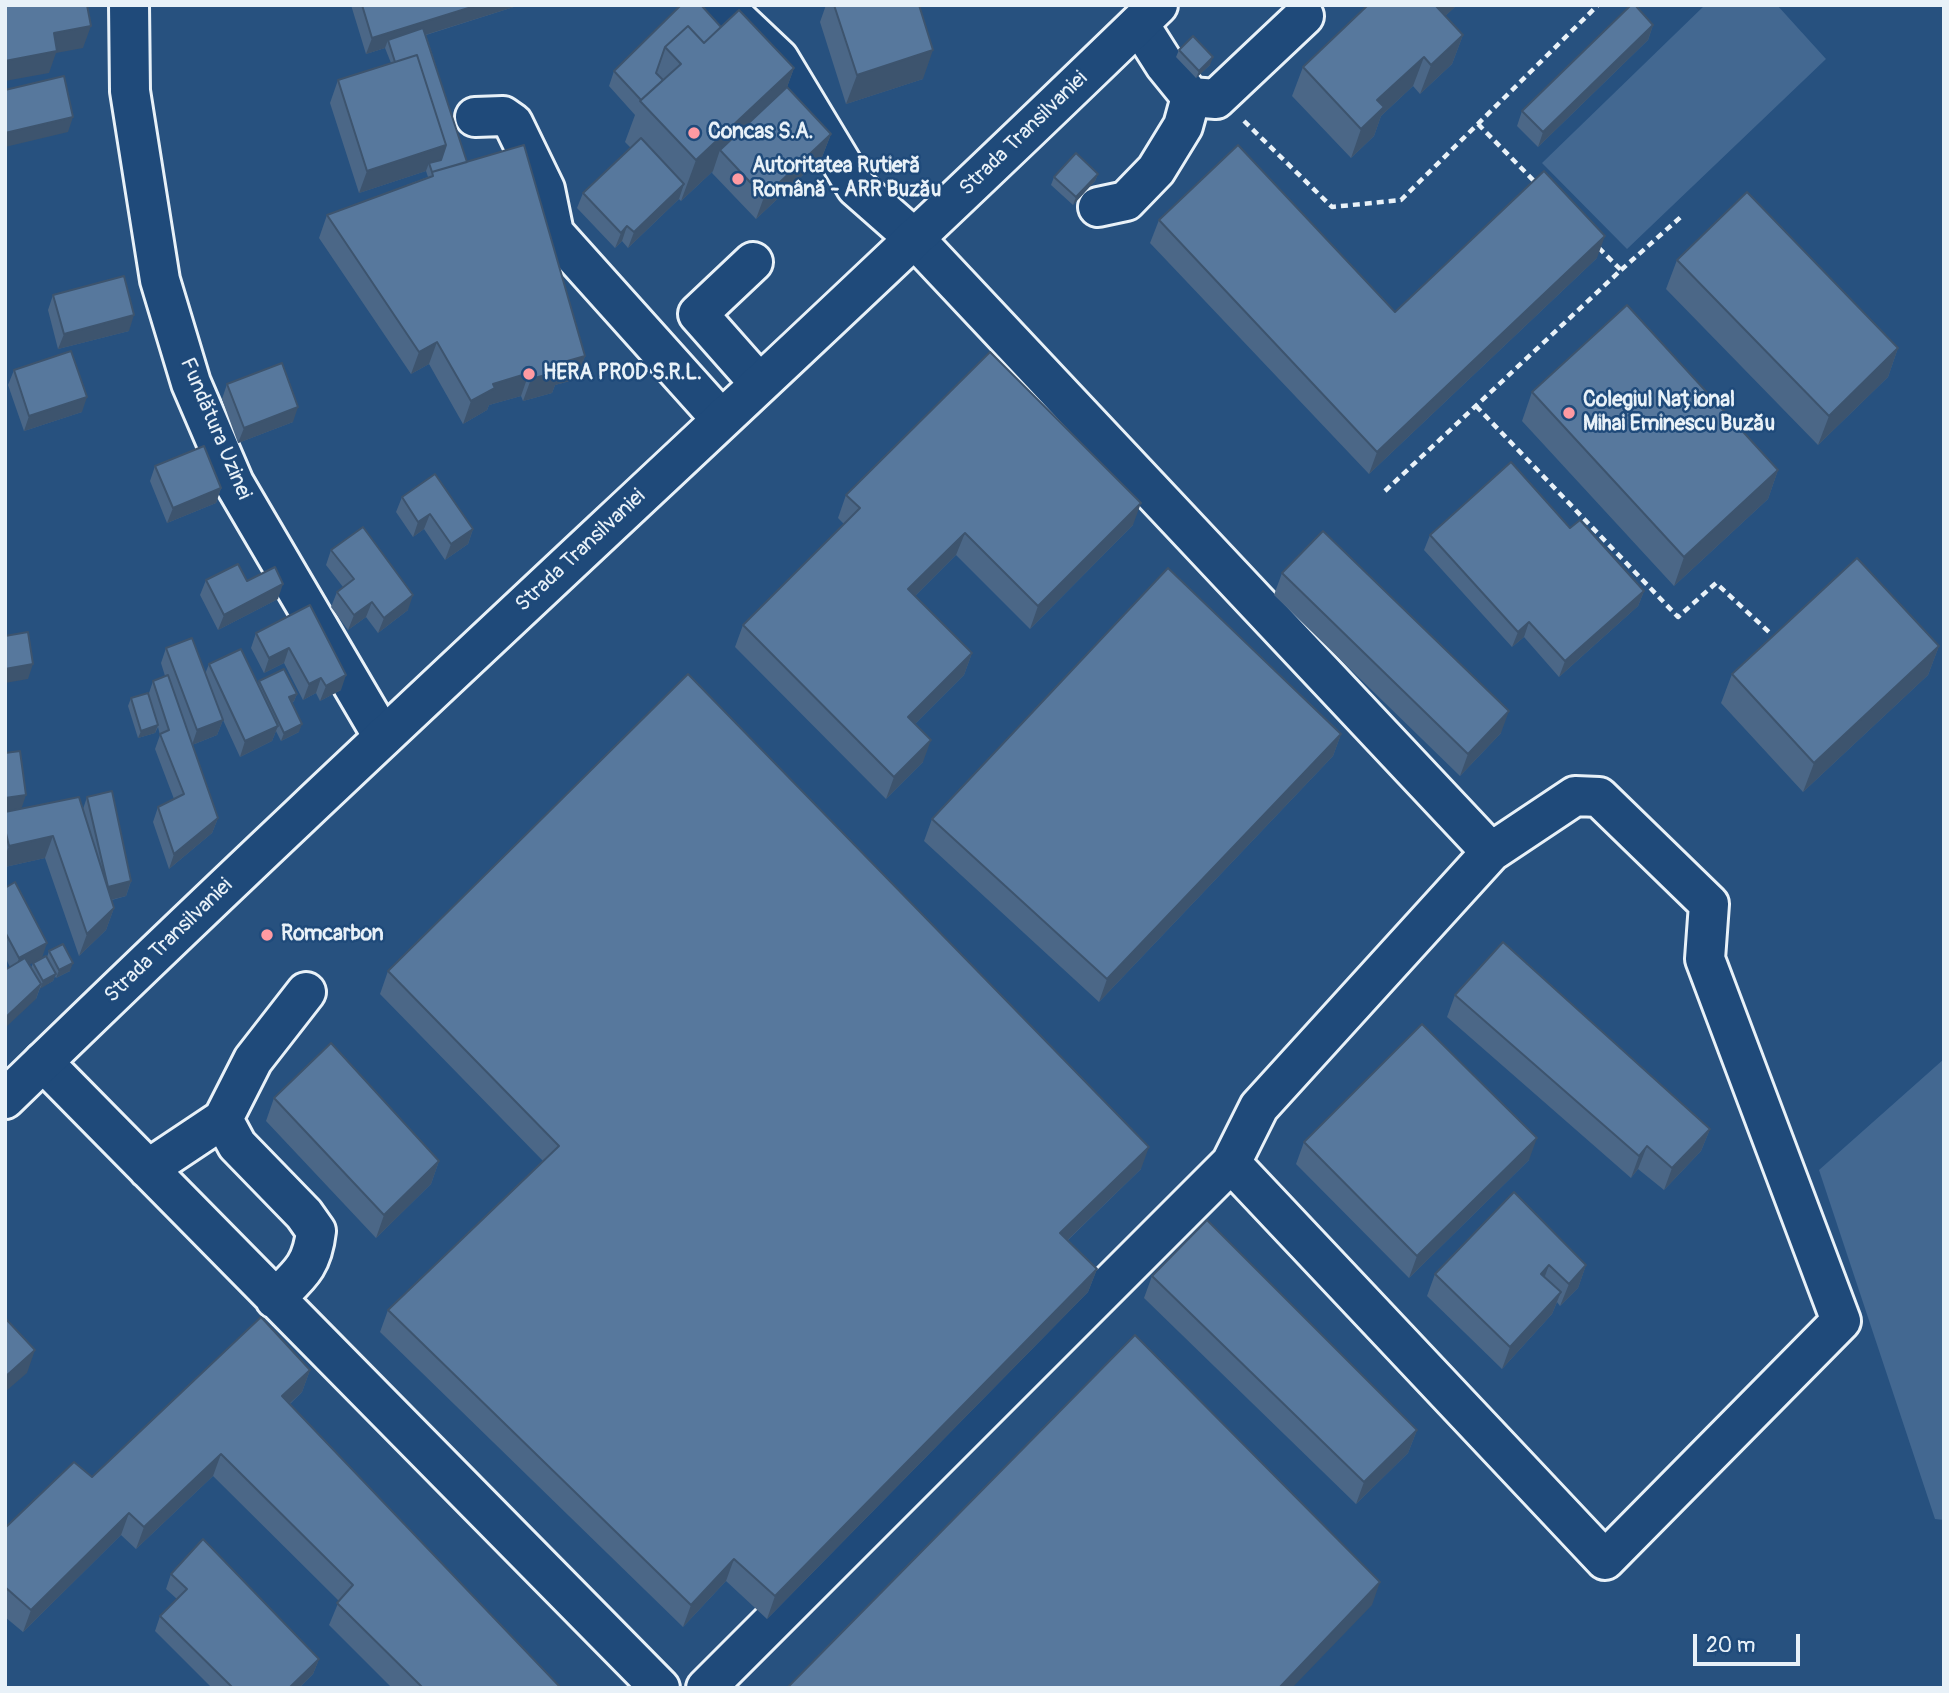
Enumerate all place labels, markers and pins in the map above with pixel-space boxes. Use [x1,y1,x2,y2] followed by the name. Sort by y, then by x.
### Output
[708,120,813,146] place label: Concas S.A.
[686,125,702,141] marker: Concas S.A.
[752,154,941,204] place label: Autoritatea Rutieră Română - ARR Buzău
[730,171,746,187] marker: Autoritatea Rutieră Română - ARR Buzău
[543,361,702,387] place label: HERA PROD S.R.L.
[521,366,537,382] marker: HERA PROD S.R.L.
[1583,388,1775,438] place label: Colegiul Național Mihai Eminescu Buzău
[1561,405,1577,421] marker: Colegiul Național Mihai Eminescu Buzău
[281,922,384,948] place label: Romcarbon
[259,927,275,943] marker: Romcarbon

